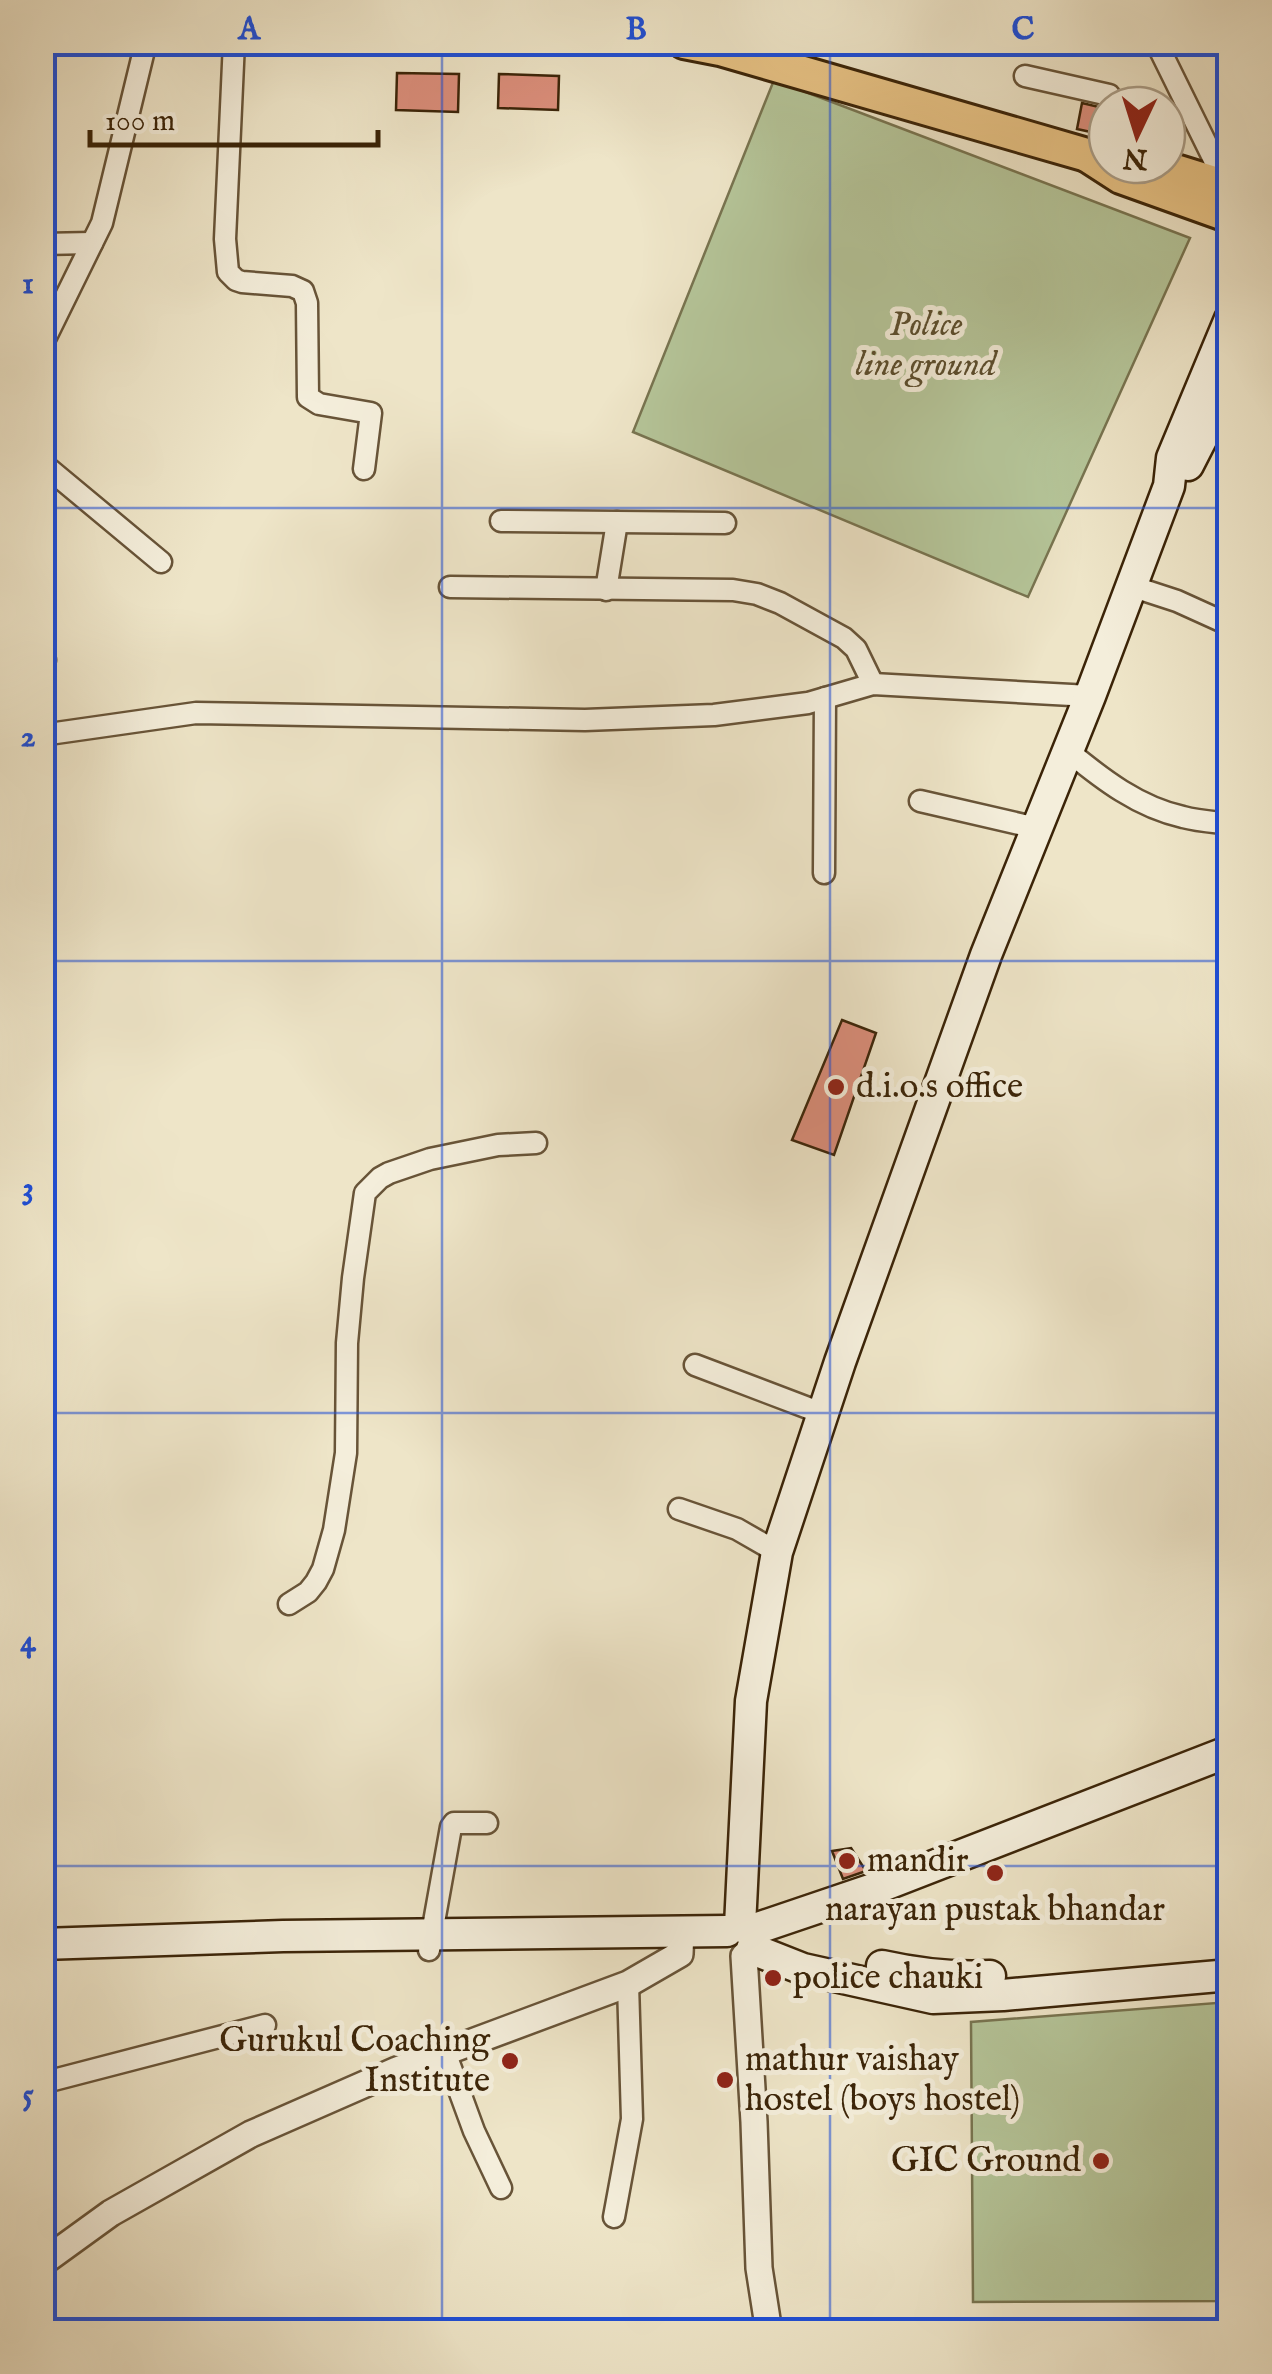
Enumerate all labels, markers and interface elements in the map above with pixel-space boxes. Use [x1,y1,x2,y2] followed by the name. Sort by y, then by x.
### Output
[236,10,261,51] text: A
[625,10,647,51] text: B
[1012,10,1035,51] text: C
[90,85,378,147] scale bar
[1087,85,1187,185] north arrow
[105,103,175,141] text: 100 m
[1122,139,1150,176] text: N
[22,264,34,305] text: 1
[856,303,999,388] park label: Police line ground
[20,717,36,758] text: 2
[856,1065,1023,1110] place label: d.i.o.s office
[825,1076,847,1098] marker: d.i.o.s office
[22,1169,34,1210] text: 3
[20,1622,36,1663] text: 4
[867,1839,969,1884] place label: mandir
[836,1850,858,1872] marker: mandir
[984,1862,1006,1884] marker: narayan pustak bhandar
[825,1888,1165,1933] place label: narayan pustak bhandar
[793,1956,983,2001] place label: police chauki
[762,1967,784,1989] marker: police chauki
[219,2019,491,2104] place label: Gurukul Coaching Institute
[745,2038,1020,2123] place label: mathur vaishay hostel (boys hostel)
[499,2050,521,2072] marker: Gurukul Coaching Institute
[714,2069,736,2091] marker: mathur vaishay hostel (boys hostel)
[22,2075,34,2116] text: 5
[891,2139,1081,2184] place label: GIC Ground
[1090,2150,1112,2172] marker: GIC Ground

